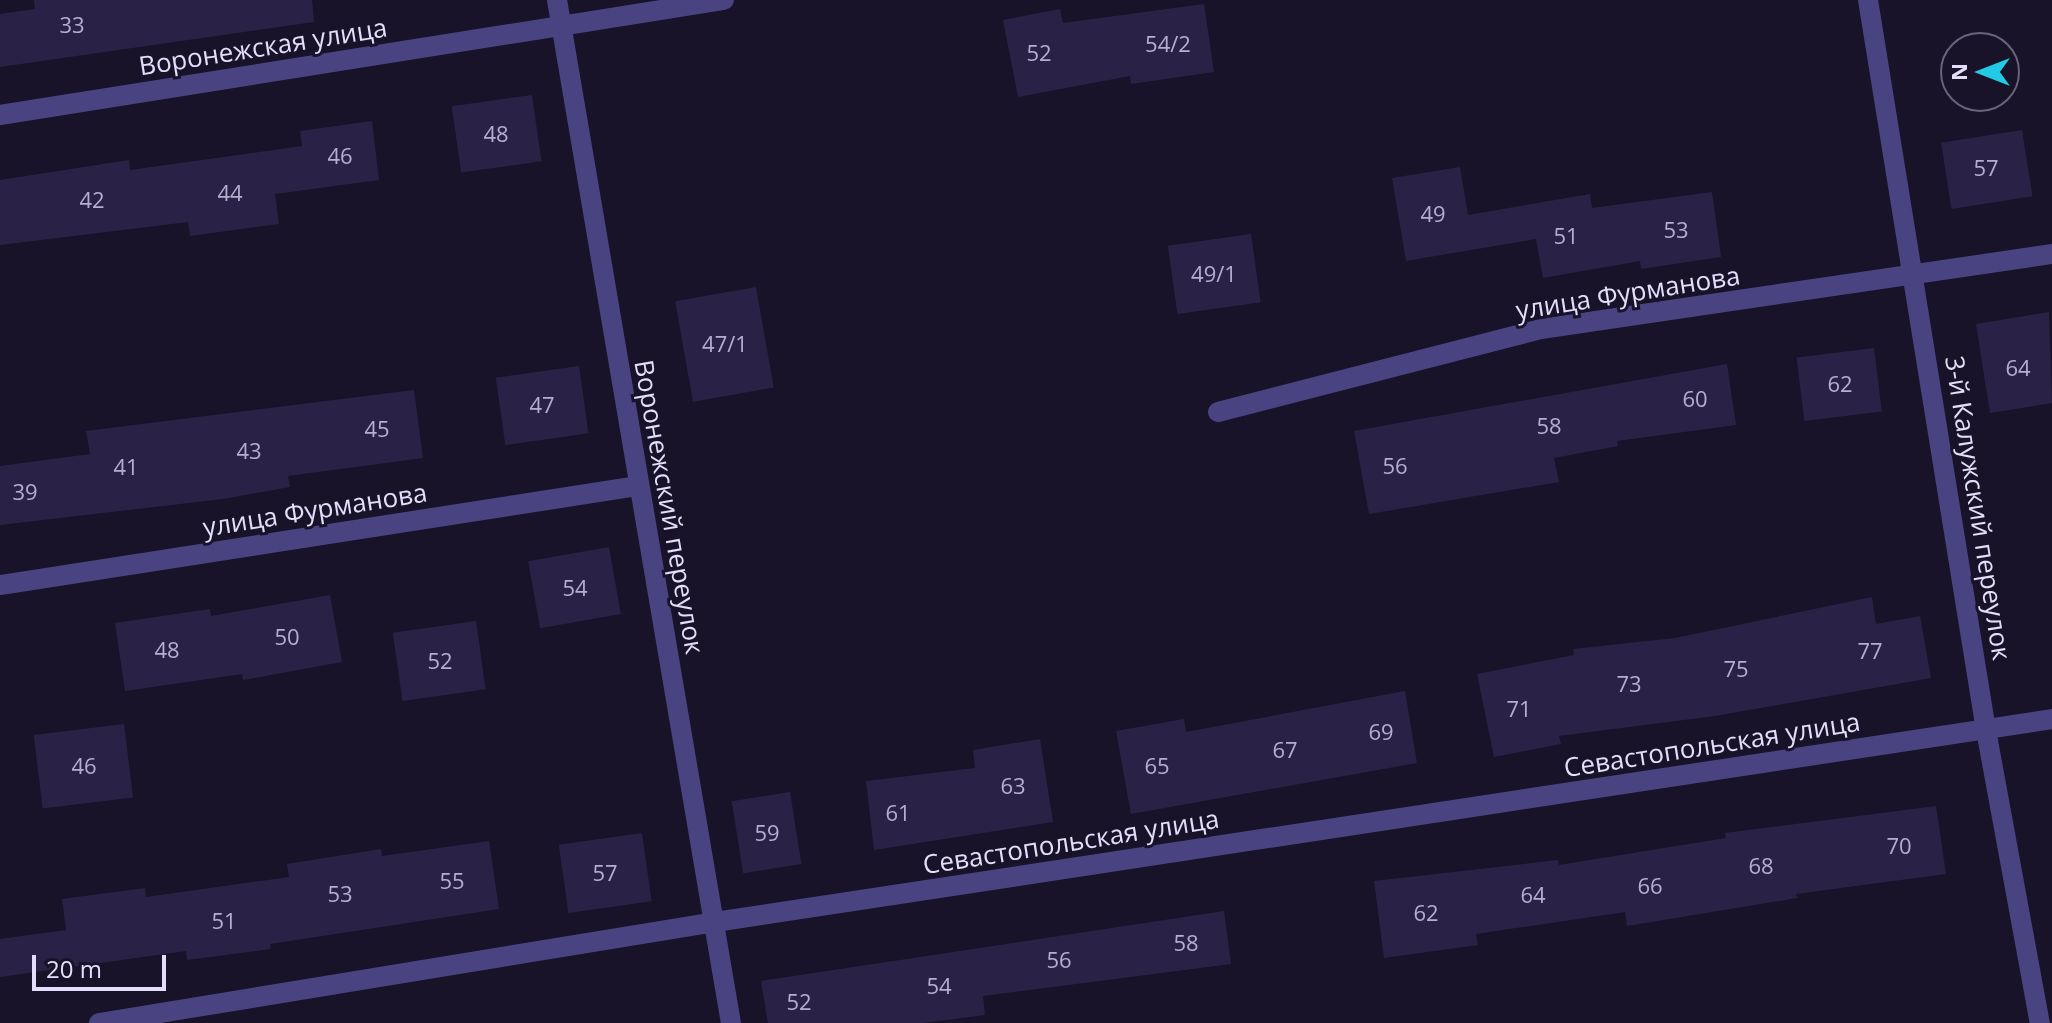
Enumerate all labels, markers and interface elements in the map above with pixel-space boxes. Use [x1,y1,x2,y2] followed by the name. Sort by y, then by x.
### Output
[59,12,85,38] house number: 33
[137,12,389,82] street label: Воронежская улица
[1145,31,1191,57] house number: 54/2
[1940,32,2020,112] north arrow
[1026,40,1052,66] house number: 52
[1943,63,1973,81] text: N
[483,121,509,147] house number: 48
[327,143,353,169] house number: 46
[1973,155,1999,181] house number: 57
[217,180,243,206] house number: 44
[79,187,105,213] house number: 42
[1420,201,1446,227] house number: 49
[1663,217,1689,243] house number: 53
[1553,223,1579,249] house number: 51
[1514,260,1742,326] street label: улица Фурманова
[1191,261,1237,287] house number: 49/1
[702,331,748,357] house number: 47/1
[1939,354,2017,662] street label: 3-й Калужский переулок
[2005,355,2031,381] house number: 64
[628,358,710,656] street label: Воронежский переулок
[1827,371,1853,397] house number: 62
[1682,386,1708,412] house number: 60
[529,392,555,418] house number: 47
[1536,413,1562,439] house number: 58
[364,416,390,442] house number: 45
[236,438,262,464] house number: 43
[1382,453,1408,479] house number: 56
[113,454,139,480] house number: 41
[201,477,429,543] street label: улица Фурманова
[12,479,38,505] house number: 39
[562,575,588,601] house number: 54
[274,624,300,650] house number: 50
[154,637,180,663] house number: 48
[1857,638,1883,664] house number: 77
[427,648,453,674] house number: 52
[1723,656,1749,682] house number: 75
[1616,671,1642,697] house number: 73
[1506,696,1532,722] house number: 71
[1562,706,1862,784] street label: Севастопольская улица
[1368,719,1394,745] house number: 69
[1272,737,1298,763] house number: 67
[71,753,97,779] house number: 46
[1144,753,1170,779] house number: 65
[1000,773,1026,799] house number: 63
[885,800,911,826] house number: 61
[921,803,1221,881] street label: Севастопольская улица
[754,820,780,846] house number: 59
[1886,833,1912,859] house number: 70
[1748,853,1774,879] house number: 68
[592,860,618,886] house number: 57
[439,868,465,894] house number: 55
[1637,873,1663,899] house number: 66
[327,881,353,907] house number: 53
[1520,882,1546,908] house number: 64
[1413,900,1439,926] house number: 62
[211,908,237,934] house number: 51
[1173,930,1199,956] house number: 58
[36,939,170,989] scale bar
[1046,947,1072,973] house number: 56
[46,952,102,985] text: 20 m
[926,973,952,999] house number: 54
[786,989,812,1015] house number: 52

